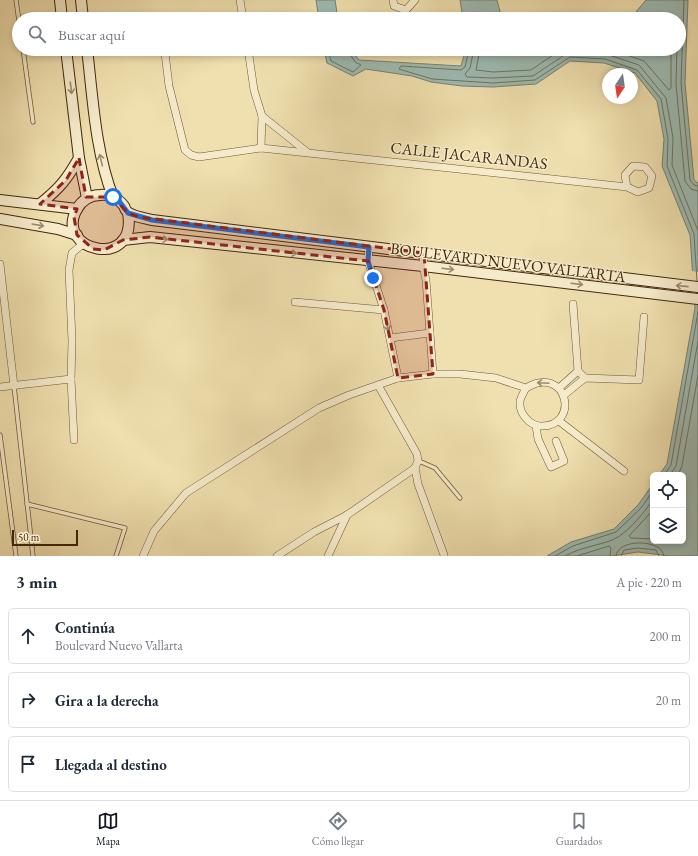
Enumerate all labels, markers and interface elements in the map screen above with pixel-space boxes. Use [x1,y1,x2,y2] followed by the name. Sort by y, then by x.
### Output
[12,12,686,56] search box
[26,23,48,45] icon: search
[58,25,125,44] text: Buscar aquí
[602,68,638,104] north arrow
[67,81,75,94] one-way arrow
[389,137,548,174] street label: CALLE JACARANDAS
[96,154,104,167] one-way arrow
[104,188,122,206] route start
[32,222,45,230] one-way arrow
[155,235,168,242] one-way arrow
[389,238,628,287] street label: BOULEVARD NUEVO VALLARTA
[284,249,297,256] one-way arrow
[441,265,454,273] one-way arrow
[364,269,382,287] route end
[571,281,584,288] one-way arrow
[676,282,689,289] one-way arrow
[384,318,391,331] one-way arrow
[537,379,550,386] one-way arrow
[650,472,686,544] map controls
[650,472,686,508] button: locate
[650,508,686,544] button: layers
[12,528,78,547] scale bar
[18,530,39,544] text: 50 m
[16,571,57,593] text: 3 min
[616,574,682,591] text: A pie · 220 m
[55,618,115,637] text: Continúa
[17,625,39,647] icon: ahead
[650,628,681,645] text: 200 m
[55,637,183,654] text: Boulevard Nuevo Vallarta
[17,689,39,711] icon: right
[55,691,159,710] text: Gira a la derecha
[656,692,681,709] text: 20 m
[17,753,39,775] icon: arrive
[55,755,167,774] text: Llegada al destino
[96,810,120,848] tab: Mapa
[312,810,364,848] tab: Cómo llegar
[556,810,602,848] tab: Guardados

